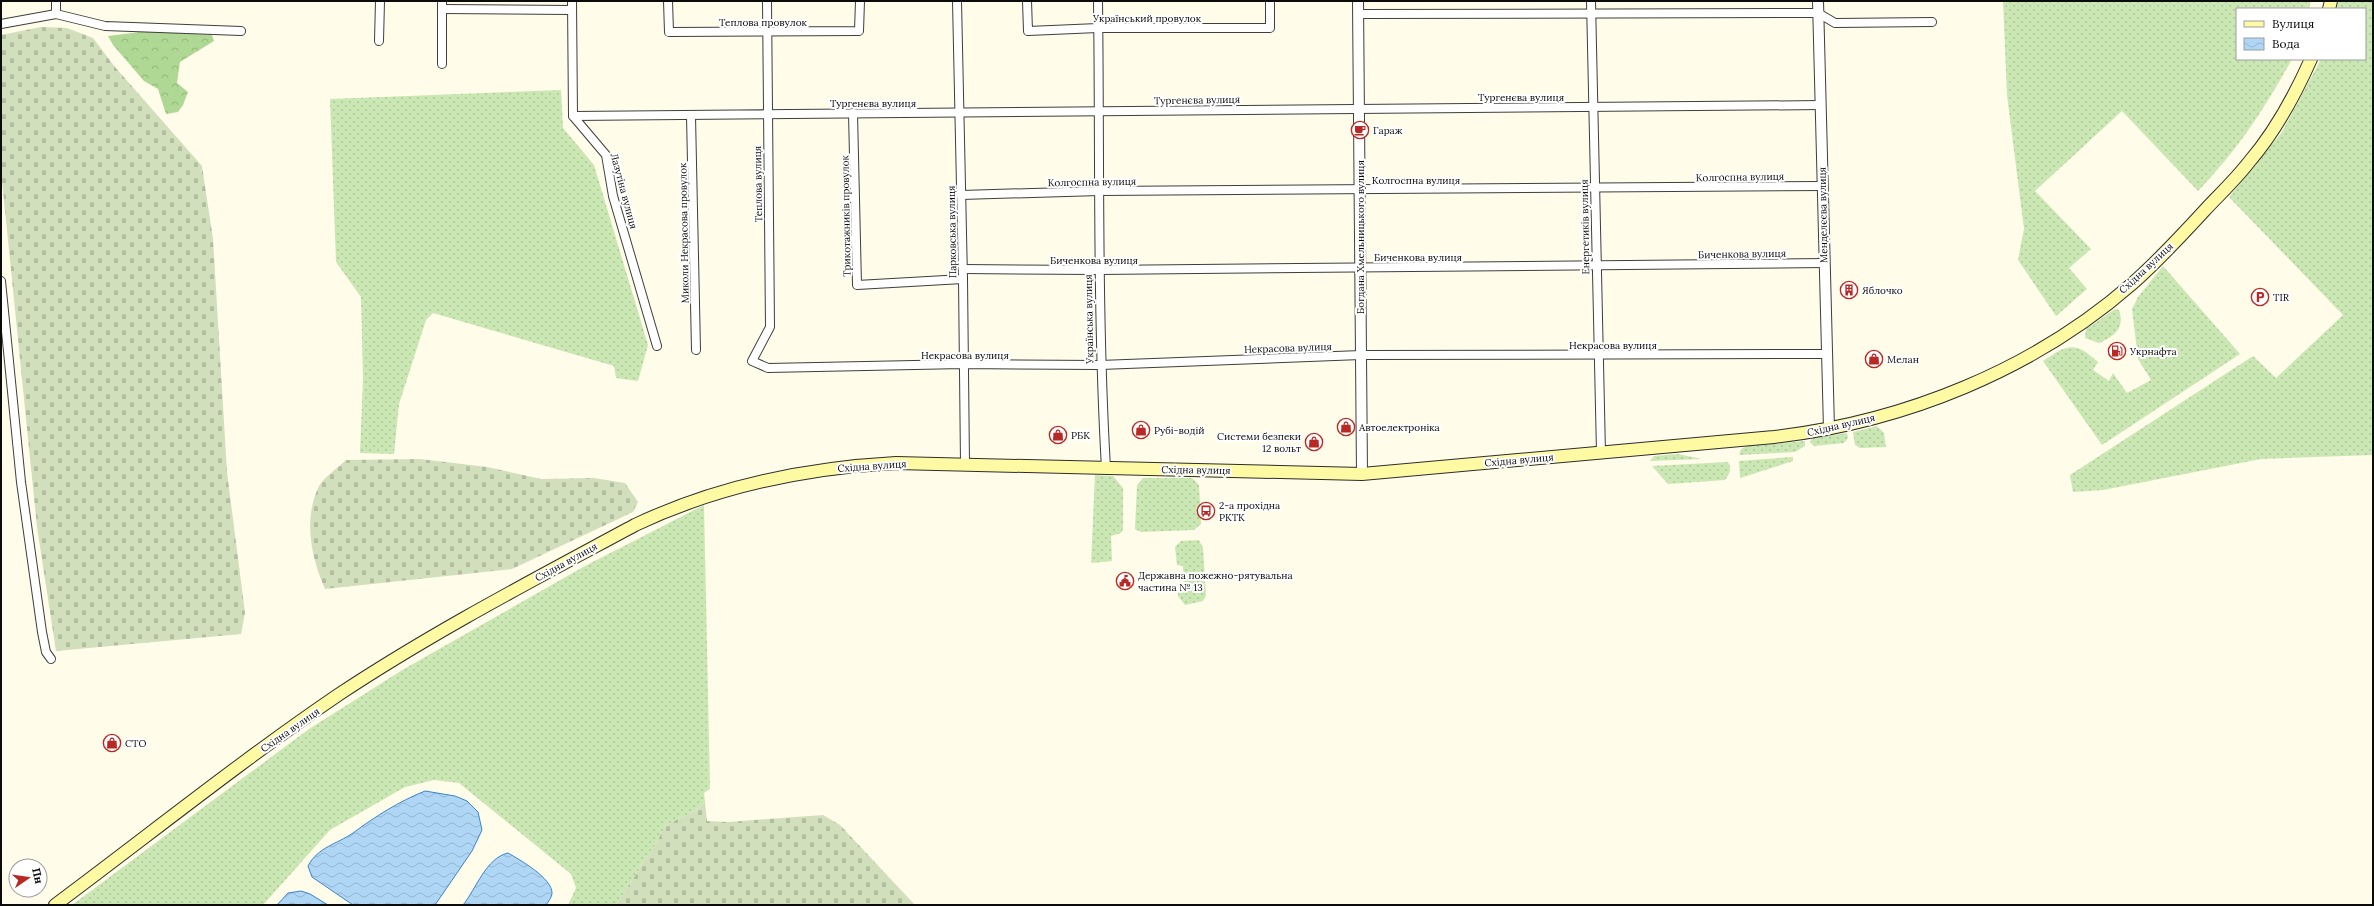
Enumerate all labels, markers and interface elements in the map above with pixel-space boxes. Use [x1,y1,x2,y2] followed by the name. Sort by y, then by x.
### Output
[2236,8,2366,60] legend
[1092,12,1202,25] street label: Український провулок
[719,16,808,29] street label: Теплова провулок
[2272,16,2314,31] text: Вулиця
[2272,36,2300,51] text: Вода
[1478,91,1564,104] street label: Тургенєва вулиця
[1154,93,1240,107] street label: Тургенєва вулиця
[830,97,916,110] street label: Тургенєва вулиця
[1350,120,1370,140] cafe icon: Гараж
[1373,124,1403,137] place label: Гараж
[751,146,765,222] street label: Теплова вулиця
[608,152,640,230] street label: Лазутіна вулиця
[838,154,854,277] street label: Трикотажників провулок
[1354,160,1367,314] street label: Богдана Хмельницького вулиця
[676,162,692,303] street label: Миколи Некрасова провулок
[1816,167,1830,263] street label: Менделєєва вулиця
[1696,170,1784,184] street label: Колгоспна вулиця
[1372,174,1460,187] street label: Колгоспна вулиця
[1048,175,1136,189] street label: Колгоспна вулиця
[1578,179,1592,275] street label: Енергетиків вулиця
[945,185,959,279] street label: Парковська вулиця
[2116,240,2176,296] street label: Східна вулиця
[1698,247,1786,261] street label: Биченкова вулиця
[1374,251,1462,264] street label: Биченкова вулиця
[1050,254,1138,267] street label: Биченкова вулиця
[1082,274,1096,365] street label: Українська вулиця
[1839,280,1859,300] building icon: Яблочко
[1862,284,1903,297] place label: Яблочко
[2250,287,2270,307] parking icon: TIR
[2273,291,2290,304] place label: TIR
[1569,339,1657,352] street label: Некрасова вулиця
[1244,340,1332,356] street label: Некрасова вулиця
[2107,341,2127,361] fuel station icon: Укрнафта
[2129,345,2177,358] place label: Укрнафта
[921,349,1009,362] street label: Некрасова вулиця
[1864,349,1884,369] shop icon: Мелан
[1887,353,1919,366] place label: Мелан
[1806,411,1876,439] street label: Східна вулиця
[1336,417,1356,437] shop icon: Автоелектроніка
[1131,420,1151,440] shop icon: Рубі-водій
[1358,421,1440,434] place label: Автоелектроніка
[1154,424,1205,437] place label: Рубі-водій
[1048,425,1068,445] shop icon: РБК
[1071,429,1090,442] place label: РБК
[1217,430,1301,455] place label: Системи безпеки 12 вольт
[1304,432,1324,452] shop icon: Системи безпеки 12 вольт
[1484,451,1554,469] street label: Східна вулиця
[837,457,907,475] street label: Східна вулиця
[1161,463,1231,477] street label: Східна вулиця
[1219,499,1280,524] place label: 2-а прохідна РКТК
[1196,501,1216,521] bus stop icon: 2-а прохідна РКТК
[533,540,599,584] street label: Східна вулиця
[1138,569,1293,594] place label: Державна пожежно-рятувальна частина № 13
[1115,571,1135,591] public building icon: Державна пожежно-рятувальна частина № 13
[258,705,322,755] street label: Східна вулиця
[102,733,122,753] shop icon: СТО
[125,737,146,750] place label: СТО
[8,858,48,898] north arrow
[29,866,46,885] text: Пн

